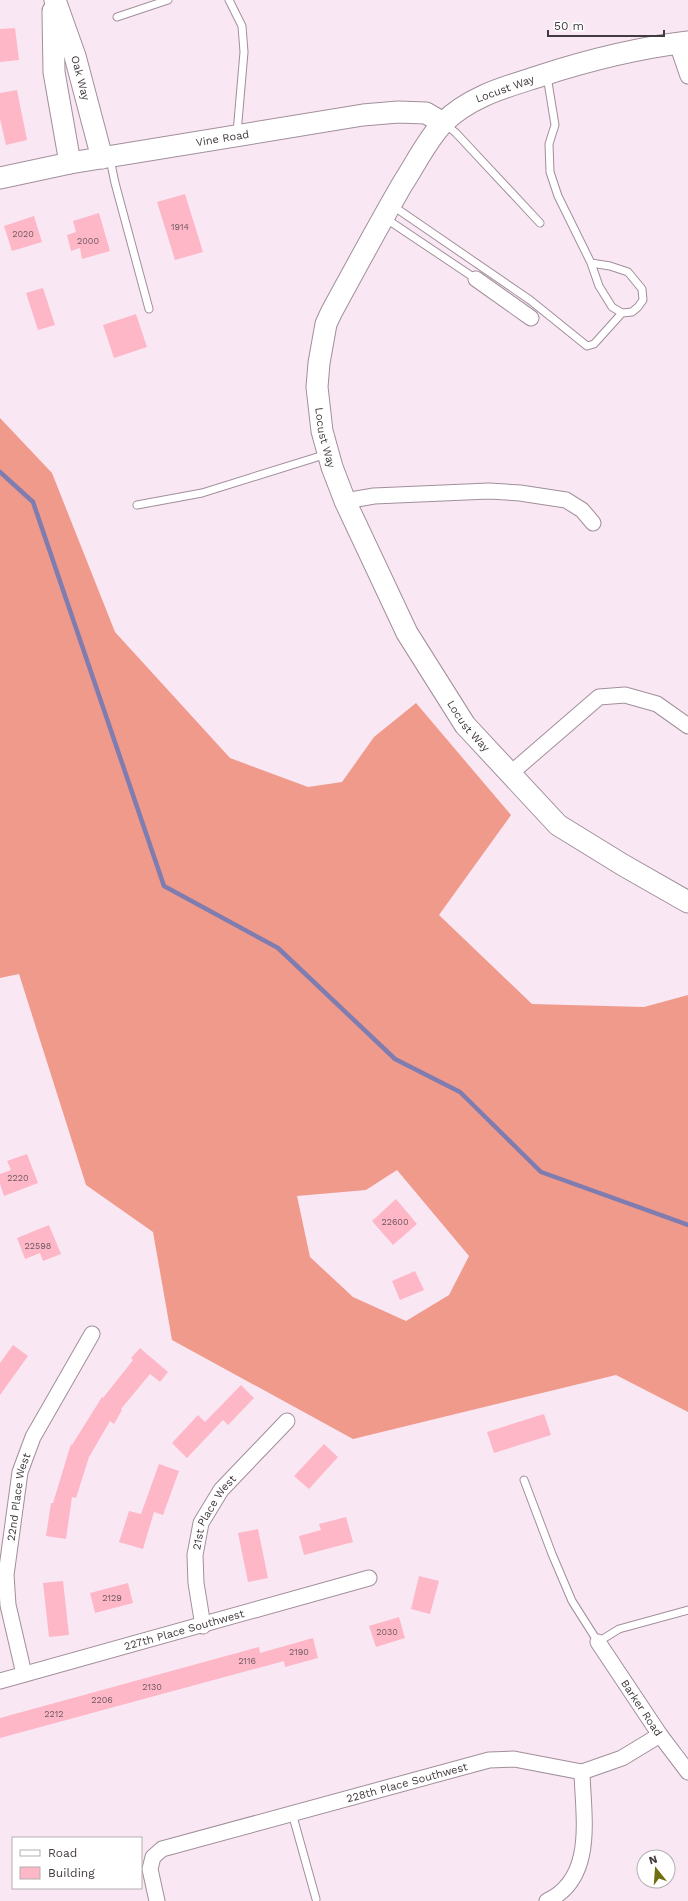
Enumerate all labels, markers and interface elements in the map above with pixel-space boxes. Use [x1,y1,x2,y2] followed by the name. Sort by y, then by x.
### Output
[548,12,664,38] scale bar
[554,19,584,33] text: 50 m
[69,54,93,102] street label: Oak Way
[474,72,536,106] street label: Locust Way
[195,127,250,149] street label: Vine Road
[171,222,190,232] house number: 1914
[12,229,34,239] house number: 2020
[77,236,99,246] house number: 2000
[313,407,338,470] street label: Locust Way
[445,698,493,754] street label: Locust Way
[7,1173,29,1183] house number: 2220
[381,1217,409,1227] house number: 22600
[25,1241,51,1251] house number: 22598
[4,1451,33,1542] street label: 22nd Place West
[190,1472,239,1551] street label: 21st Place West
[102,1593,122,1603] house number: 2129
[122,1607,246,1653] street label: 227th Place Southwest
[376,1627,398,1637] house number: 2030
[289,1647,309,1657] house number: 2190
[238,1656,256,1666] house number: 2116
[618,1677,665,1738] street label: Barker Road
[142,1682,162,1692] house number: 2130
[91,1695,113,1705] house number: 2206
[44,1709,64,1719] house number: 2212
[345,1760,469,1805] street label: 228th Place Southwest
[12,1837,142,1889] legend
[48,1846,77,1860] text: Road
[636,1849,676,1889] north arrow
[647,1853,659,1867] text: N
[48,1866,95,1880] text: Building

